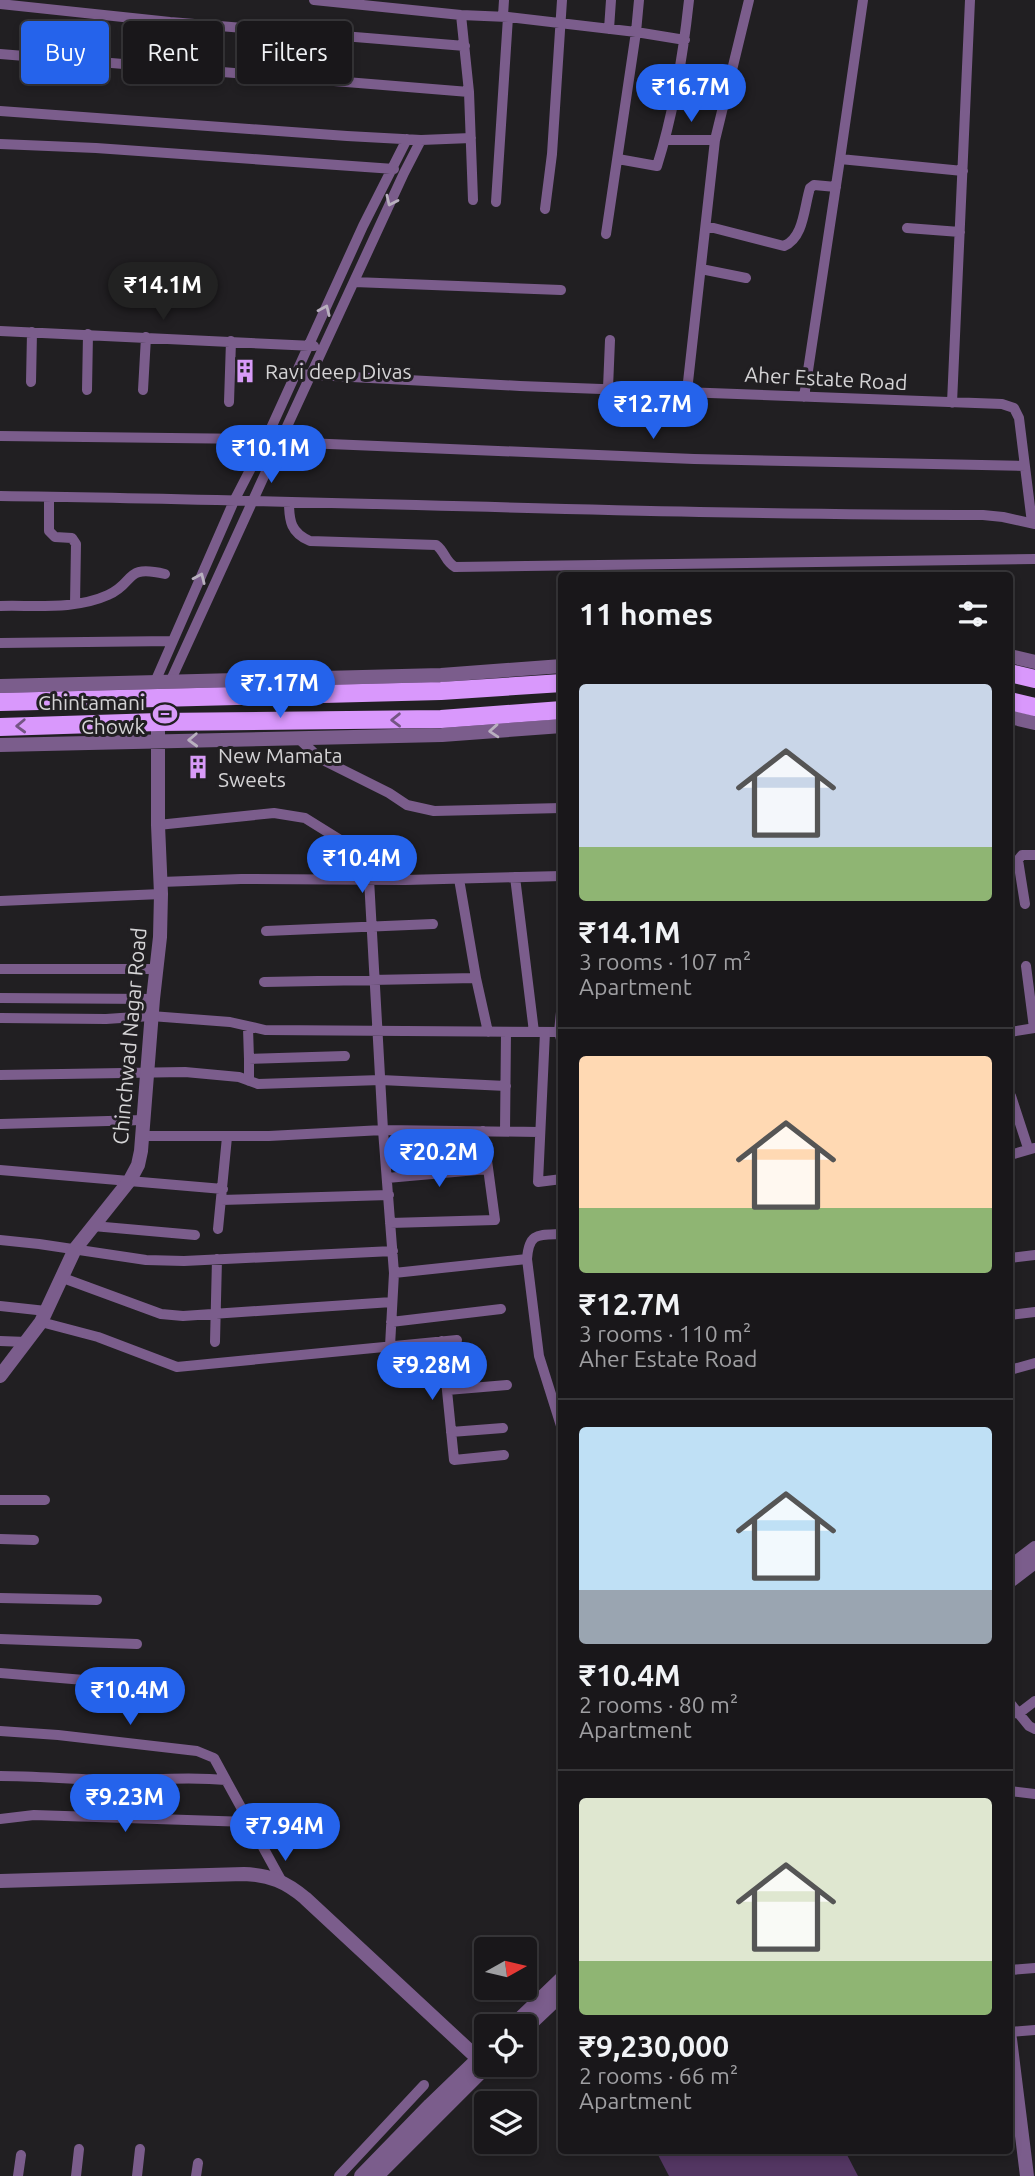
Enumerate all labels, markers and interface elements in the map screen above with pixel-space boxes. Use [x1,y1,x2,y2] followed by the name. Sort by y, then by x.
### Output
[21,21,109,84] chip: Buy
[123,21,223,84] chip: Rent
[237,21,352,84] chip: Filters
[634,64,748,124] pin: ₹16.7M
[652,74,730,99] text: ₹16.7M
[385,194,399,206] one-way arrow
[106,262,220,322] pin: ₹14.1M
[124,272,202,297] text: ₹14.1M
[317,305,331,318] one-way arrow
[231,357,259,385] building icon: Ravi deep Divas
[265,359,412,383] place label: Ravi deep Divas
[744,362,908,394] street label: Aher Estate Road
[596,382,710,441] pin: ₹12.7M
[614,391,692,416] text: ₹12.7M
[214,426,328,485] pin: ₹10.1M
[232,435,310,460] text: ₹10.1M
[192,573,206,586] one-way arrow
[954,595,992,633] icon: filters
[579,597,713,631] text: 11 homes
[223,660,337,720] pin: ₹7.17M
[241,670,319,695] text: ₹7.17M
[38,690,145,738] place label: Chintamani Chowk
[151,700,179,728] sports icon: Chintamani Chowk
[390,712,401,728] one-way arrow
[16,719,27,734] one-way arrow
[488,723,499,738] one-way arrow
[723,730,849,856] icon: home
[187,733,198,748] one-way arrow
[218,743,343,791] place label: New Mamata Sweets
[184,753,212,781] building icon: New Mamata Sweets
[305,836,419,895] pin: ₹10.4M
[323,845,401,870] text: ₹10.4M
[579,915,681,949] text: ₹14.1M
[108,927,150,1145] street label: Chinchwad Nagar Road
[579,949,751,974] text: 3 rooms · 107 m²
[579,974,692,999] text: Apartment
[723,1102,849,1228] icon: home
[382,1130,496,1189] pin: ₹20.2M
[400,1139,478,1164] text: ₹20.2M
[579,1287,681,1321] text: ₹12.7M
[579,1321,751,1346] text: 3 rooms · 110 m²
[375,1342,489,1402] pin: ₹9.28M
[579,1346,757,1371] text: Aher Estate Road
[393,1352,471,1377] text: ₹9.28M
[723,1473,849,1599] icon: home
[579,1658,681,1692] text: ₹10.4M
[73,1668,187,1727] pin: ₹10.4M
[91,1677,169,1702] text: ₹10.4M
[579,1692,738,1717] text: 2 rooms · 80 m²
[579,1717,692,1742] text: Apartment
[68,1774,182,1834] pin: ₹9.23M
[86,1784,164,1809] text: ₹9.23M
[228,1804,342,1863] pin: ₹7.94M
[246,1813,324,1838] text: ₹7.94M
[723,1844,849,1970] icon: home
[474,1937,537,2000] north arrow
[474,1937,537,2154] map controls
[474,2014,537,2077] button: locate
[579,2029,729,2063] text: ₹9,230,000
[579,2063,738,2088] text: 2 rooms · 66 m²
[579,2088,692,2113] text: Apartment
[474,2091,537,2154] button: layers

